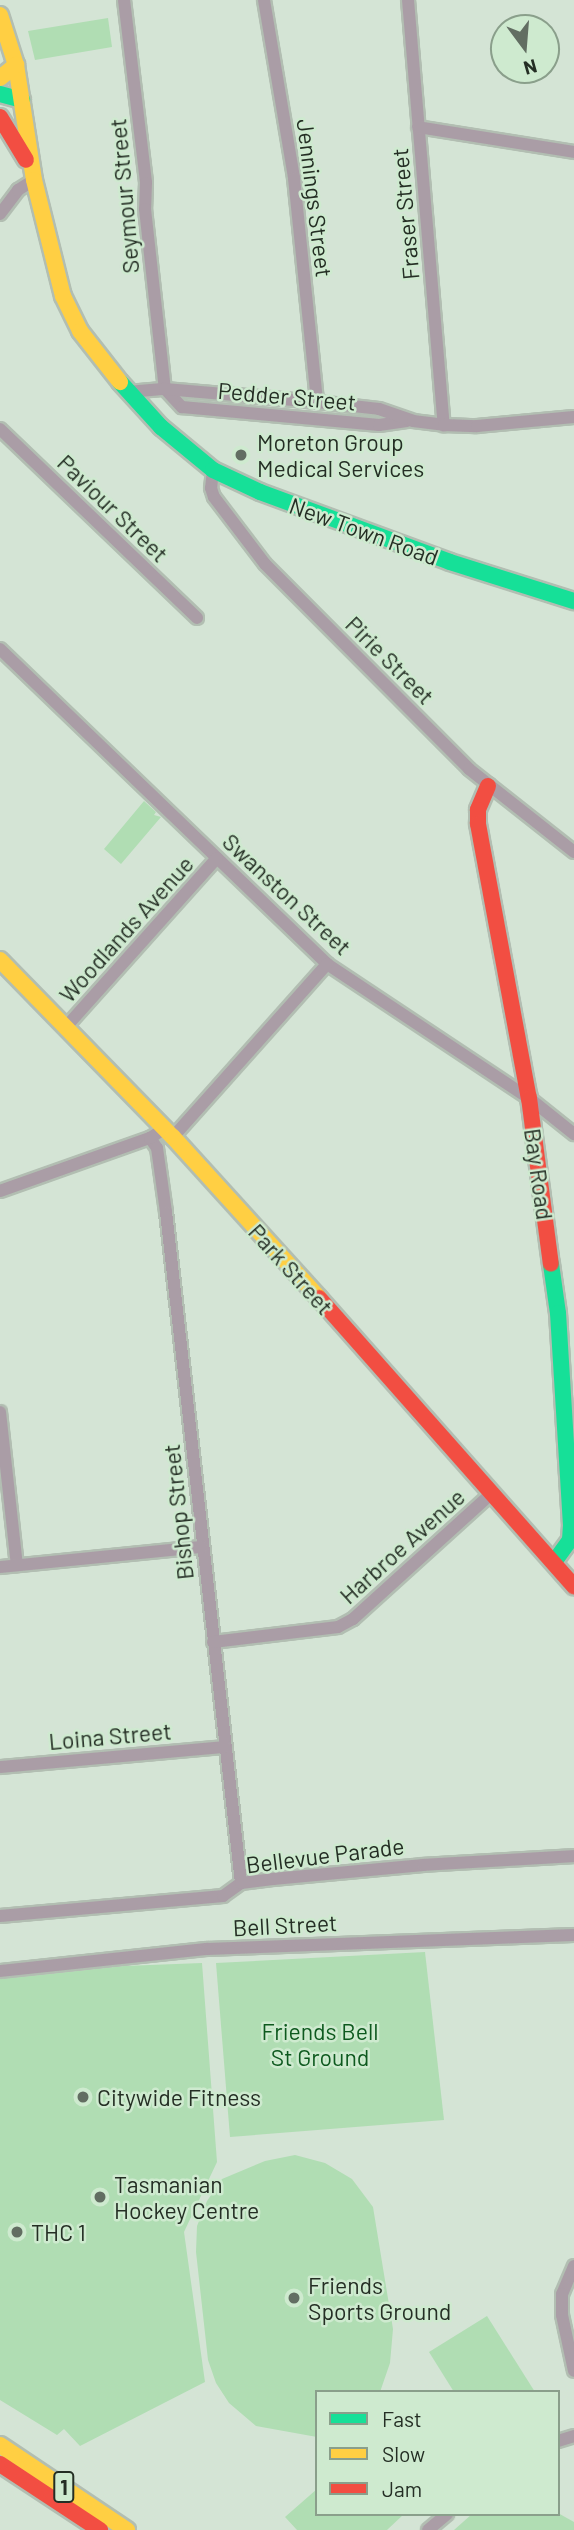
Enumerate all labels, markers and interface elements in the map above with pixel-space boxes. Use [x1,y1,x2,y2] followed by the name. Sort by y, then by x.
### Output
[490,14,560,84] north arrow
[521,55,540,81] text: N
[103,117,145,275] street label: Seymour Street
[292,117,338,279] street label: Jennings Street
[386,147,424,281] street label: Fraser Street
[217,376,357,416] street label: Pedder Street
[257,428,424,482] place label: Moreton Group Medical Services
[231,445,251,465] marker: Moreton Group Medical Services
[52,449,174,567] street label: Paviour Street
[286,491,442,571] street label: New Town Road
[340,610,440,710] street label: Pirie Street
[217,828,357,960] street label: Swanston Street
[53,850,199,1008] street label: Woodlands Avenue
[519,1127,559,1221] street label: Bay Road
[243,1218,339,1320] street label: Park Street
[157,1443,199,1581] street label: Bishop Street
[334,1483,470,1609] street label: Harbroe Avenue
[48,1717,172,1755] street label: Loina Street
[244,1832,406,1878] street label: Bellevue Parade
[232,1908,338,1942] street label: Bell Street
[261,2017,379,2071] park label: Friends Bell St Ground
[97,2083,261,2111] place label: Citywide Fitness
[75,2089,91,2105] marker: Citywide Fitness
[114,2170,259,2224] place label: Tasmanian Hockey Centre
[92,2189,108,2205] marker: Tasmanian Hockey Centre
[31,2218,86,2246] place label: THC 1
[9,2224,25,2240] marker: THC 1
[308,2271,451,2325] place label: Friends Sports Ground
[286,2290,302,2306] marker: Friends Sports Ground
[315,2390,560,2516] legend
[382,2406,422,2431] text: Fast
[382,2441,425,2466] text: Slow
[52,2470,76,2504] road number: 1
[382,2476,422,2501] text: Jam

